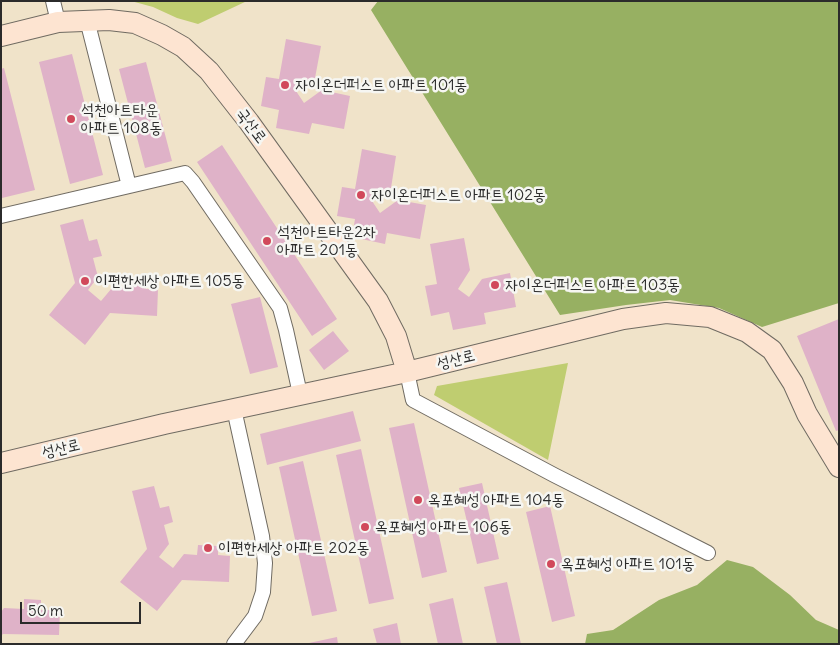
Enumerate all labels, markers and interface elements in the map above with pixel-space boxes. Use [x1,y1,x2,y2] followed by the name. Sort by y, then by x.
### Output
[295,75,467,95] place label: 자이온더퍼스트 아파트 101동
[279,79,291,91] marker: 자이온더퍼스트 아파트 101동
[81,100,162,138] place label: 석천아트타운 아파트 108동
[232,105,270,147] street label: 국산로
[65,113,77,125] marker: 석천아트타운 아파트 108동
[371,185,546,205] place label: 자이온더퍼스트 아파트 102동
[355,189,367,201] marker: 자이온더퍼스트 아파트 102동
[277,222,376,260] place label: 석천아트타운2차 아파트 201동
[261,235,273,247] marker: 석천아트타운2차 아파트 201동
[95,271,245,291] place label: 이편한세상 아파트 105동
[79,275,91,287] marker: 이편한세상 아파트 105동
[505,275,680,295] place label: 자이온더퍼스트 아파트 103동
[489,279,501,291] marker: 자이온더퍼스트 아파트 103동
[435,346,477,374] street label: 성산로
[40,435,82,463] street label: 성산로
[428,490,565,510] place label: 옥포혜성 아파트 104동
[412,494,424,506] marker: 옥포혜성 아파트 104동
[375,517,512,537] place label: 옥포혜성 아파트 106동
[359,521,371,533] marker: 옥포혜성 아파트 106동
[218,538,370,558] place label: 이편한세상 아파트 202동
[202,542,214,554] marker: 이편한세상 아파트 202동
[561,554,695,574] place label: 옥포혜성 아파트 101동
[545,558,557,570] marker: 옥포혜성 아파트 101동
[22,592,144,624] scale bar
[28,601,63,620] text: 50 m

